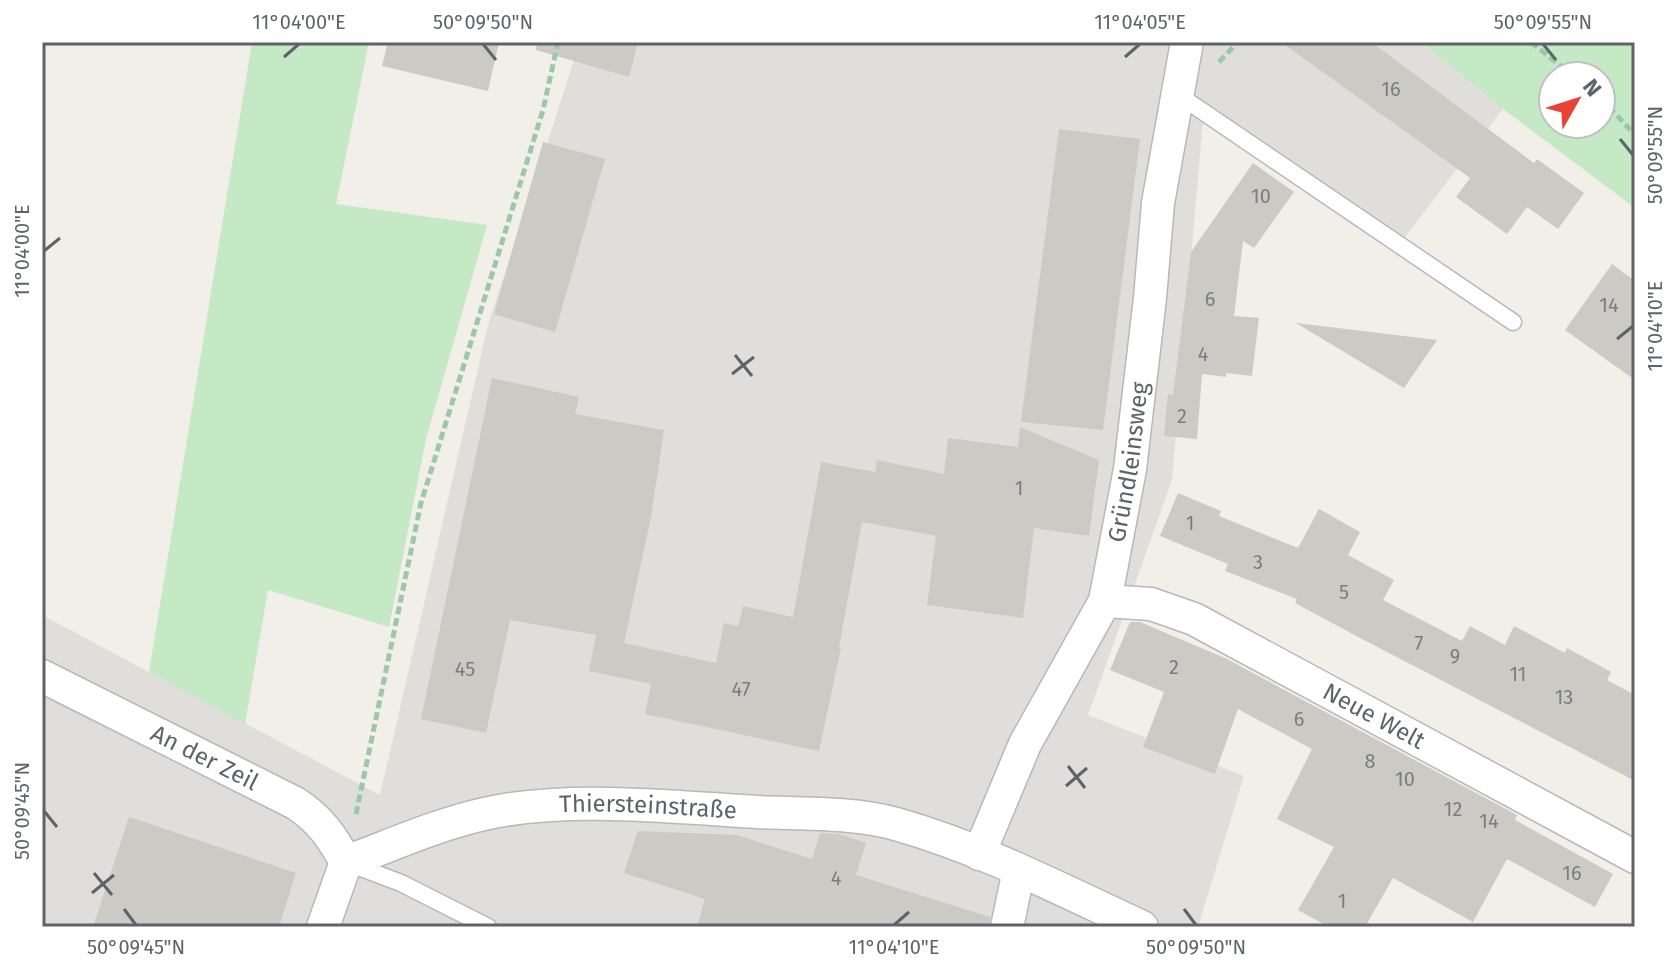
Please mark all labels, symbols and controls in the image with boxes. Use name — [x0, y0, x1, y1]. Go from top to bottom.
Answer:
text: 11°04'00"E — [252, 10, 346, 34]
text: 50°09'50"N — [433, 10, 533, 34]
text: 11°04'05"E — [1094, 10, 1186, 34]
text: 50°09'55"N — [1494, 10, 1592, 34]
north arrow — [1537, 60, 1617, 140]
text: N — [1577, 74, 1607, 102]
house number: 16 — [1381, 77, 1401, 101]
text: 50°09'55"N — [1643, 106, 1667, 204]
house number: 10 — [1251, 184, 1271, 208]
text: 11°04'00"E — [10, 204, 34, 298]
text: 11°04'10"E — [1643, 281, 1667, 371]
house number: 6 — [1205, 287, 1215, 311]
house number: 14 — [1599, 293, 1619, 317]
house number: 4 — [1198, 342, 1209, 366]
street label: Gründleinsweg — [1102, 380, 1154, 545]
house number: 2 — [1177, 404, 1187, 428]
house number: 1 — [1015, 476, 1023, 500]
house number: 1 — [1186, 511, 1194, 535]
house number: 3 — [1253, 550, 1263, 574]
house number: 5 — [1339, 580, 1349, 604]
house number: 7 — [1415, 631, 1424, 655]
house number: 9 — [1450, 644, 1460, 668]
house number: 2 — [1169, 655, 1179, 679]
house number: 45 — [455, 657, 475, 681]
house number: 11 — [1509, 662, 1527, 686]
house number: 47 — [731, 677, 751, 701]
street label: Neue Welt — [1318, 677, 1430, 755]
house number: 13 — [1555, 685, 1573, 709]
house number: 6 — [1294, 707, 1304, 731]
street label: An der Zeil — [146, 719, 263, 796]
house number: 8 — [1364, 749, 1376, 773]
text: 50°09'45"N — [10, 762, 34, 860]
house number: 10 — [1395, 767, 1415, 791]
street label: Thiersteinstraße — [559, 790, 738, 825]
house number: 12 — [1444, 797, 1462, 821]
house number: 14 — [1479, 809, 1499, 833]
house number: 16 — [1562, 861, 1582, 885]
house number: 4 — [831, 866, 842, 890]
house number: 1 — [1338, 889, 1346, 913]
text: 50°09'45"N — [87, 935, 185, 959]
text: 11°04'10"E — [849, 935, 939, 959]
text: 50°09'50"N — [1146, 935, 1246, 959]

